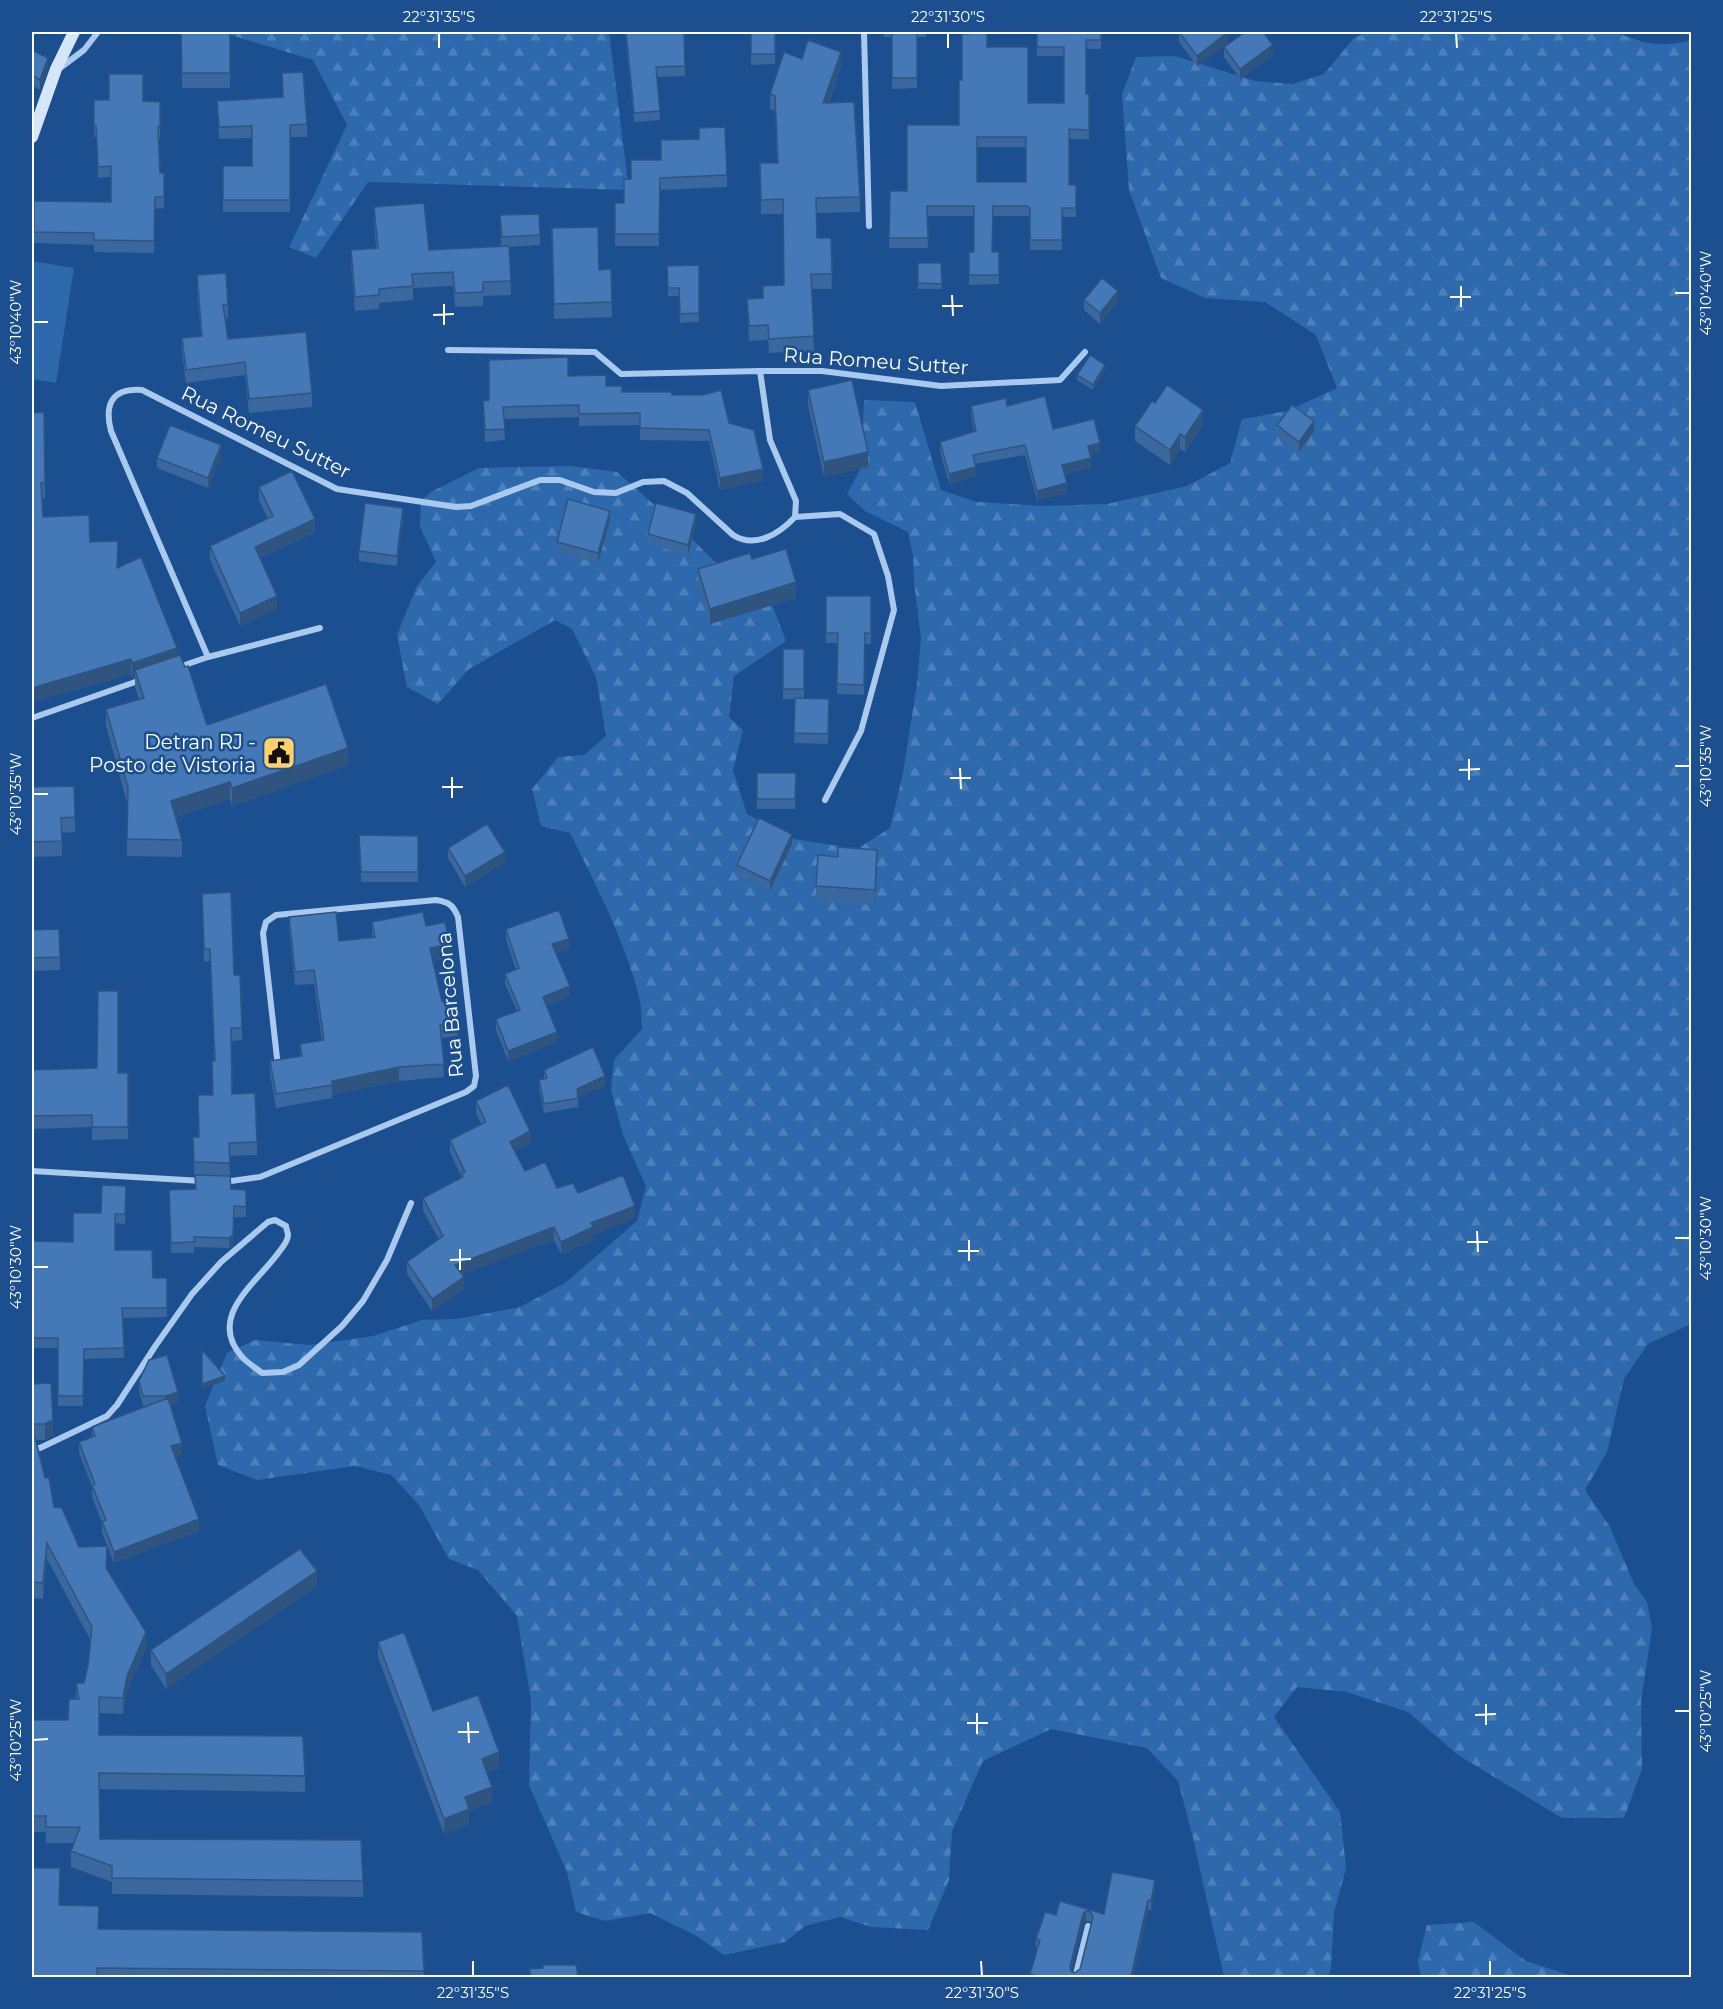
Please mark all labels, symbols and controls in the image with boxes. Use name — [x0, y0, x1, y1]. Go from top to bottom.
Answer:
text: 22°31'35"S — [403, 7, 475, 26]
text: 22°31'30"S — [911, 7, 985, 26]
text: 22°31'25"S — [1420, 7, 1492, 26]
text: 43°10'40"W — [1696, 250, 1715, 335]
text: 43°10'40"W — [6, 279, 25, 364]
street label: Rua Romeu Sutter — [783, 343, 969, 379]
street label: Rua Romeu Sutter — [177, 381, 355, 483]
text: 43°10'35"W — [1696, 724, 1715, 807]
place label: Detran RJ - Posto de Vistoria — [89, 730, 256, 777]
public building icon: Detran RJ - Posto de Vistoria — [261, 735, 297, 771]
text: 43°10'35"W — [6, 752, 25, 835]
street label: Rua Barcelona — [432, 931, 468, 1079]
text: 43°10'30"W — [1696, 1195, 1715, 1280]
text: 43°10'30"W — [6, 1224, 25, 1309]
text: 43°10'25"W — [1696, 1669, 1715, 1752]
text: 43°10'25"W — [6, 1698, 25, 1781]
text: 22°31'35"S — [437, 1983, 509, 2002]
text: 22°31'30"S — [945, 1983, 1019, 2002]
text: 22°31'25"S — [1454, 1983, 1526, 2002]

